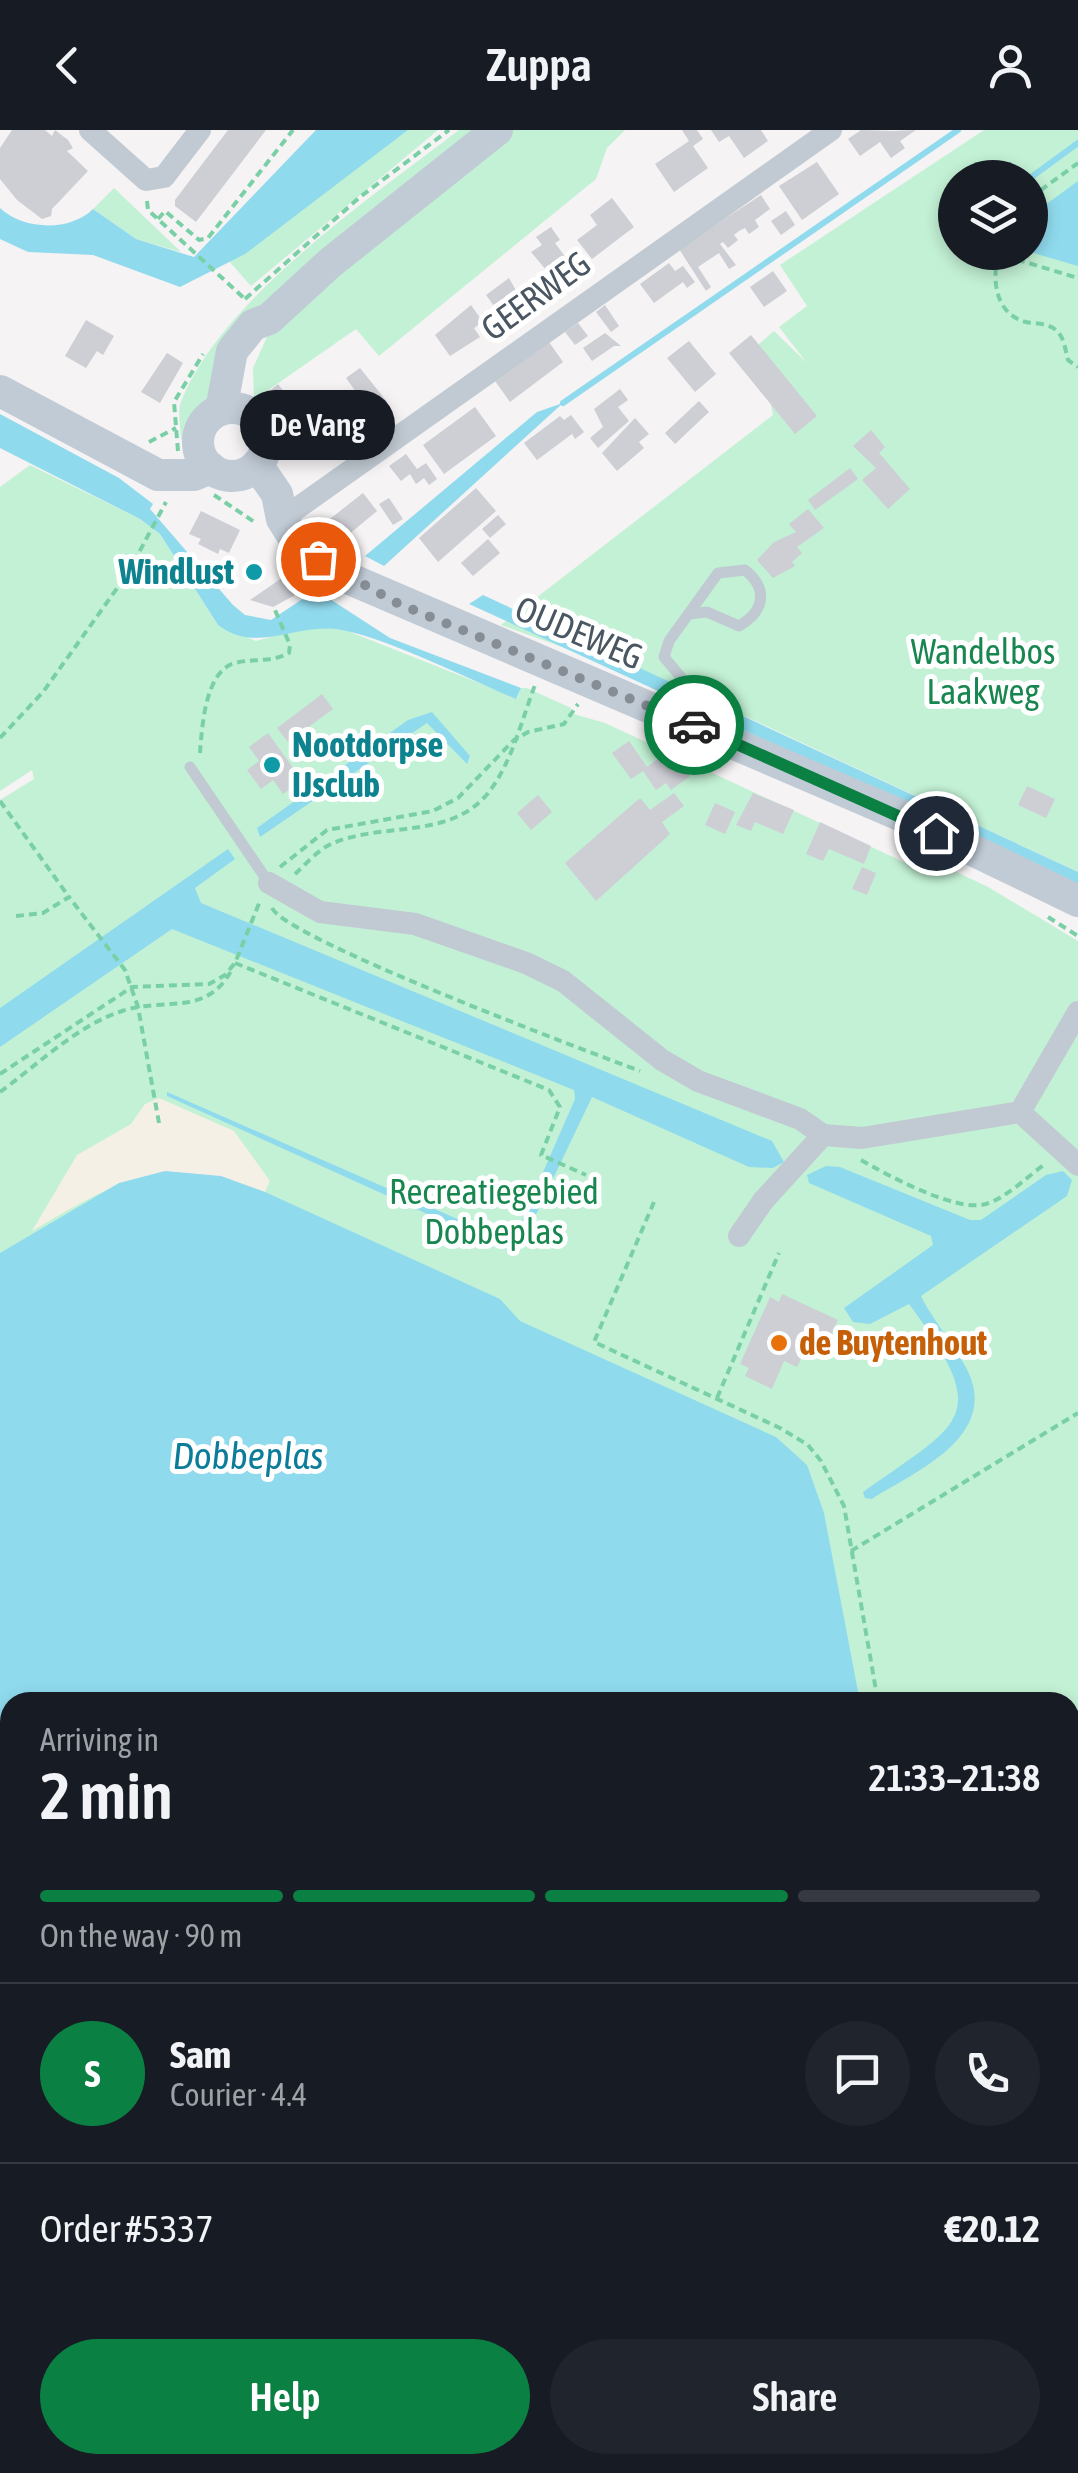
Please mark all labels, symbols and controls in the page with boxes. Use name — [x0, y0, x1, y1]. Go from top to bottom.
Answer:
icon: back — [40, 38, 95, 93]
icon: person — [983, 38, 1038, 93]
text: Zuppa — [486, 39, 592, 91]
map controls — [938, 160, 1048, 270]
button: layers — [938, 160, 1048, 270]
street label: GEERWEG — [473, 242, 597, 348]
callout: De Vang — [240, 389, 396, 459]
text: De Vang — [270, 406, 365, 443]
pin — [276, 517, 361, 602]
icon: bag — [291, 532, 346, 587]
place label: Windlust — [117, 551, 234, 591]
marker: Windlust — [243, 561, 265, 583]
street label: OUDEWEG — [510, 587, 649, 677]
park label: Wandelbos Laakweg — [911, 631, 1055, 711]
courier — [644, 675, 744, 775]
icon: car — [667, 698, 722, 753]
place label: Nootdorpse IJsclub — [292, 724, 443, 804]
marker: Nootdorpse IJsclub — [261, 754, 283, 776]
pin — [894, 791, 979, 876]
icon: home — [909, 806, 964, 861]
park label: Recreatiegebied Dobbeplas — [389, 1171, 599, 1251]
place label: de Buytenhout — [799, 1322, 987, 1362]
marker: de Buytenhout — [768, 1332, 790, 1354]
water label: Dobbeplas — [172, 1434, 324, 1477]
text: Arriving in — [40, 1721, 159, 1758]
text: 21:33–21:38 — [868, 1756, 1040, 1799]
text: 2 min — [40, 1758, 173, 1833]
text: On the way · 90 m — [40, 1917, 242, 1954]
button: chat — [805, 2021, 910, 2126]
button: phone — [935, 2021, 1040, 2126]
text: Sam — [170, 2033, 231, 2076]
text: S — [85, 2052, 100, 2095]
text: Courier · 4.4 — [170, 2076, 307, 2113]
text: Order #5337 — [40, 2207, 213, 2250]
text: €20.12 — [945, 2207, 1040, 2250]
button: Help — [40, 2339, 530, 2454]
button: Share — [550, 2339, 1040, 2454]

